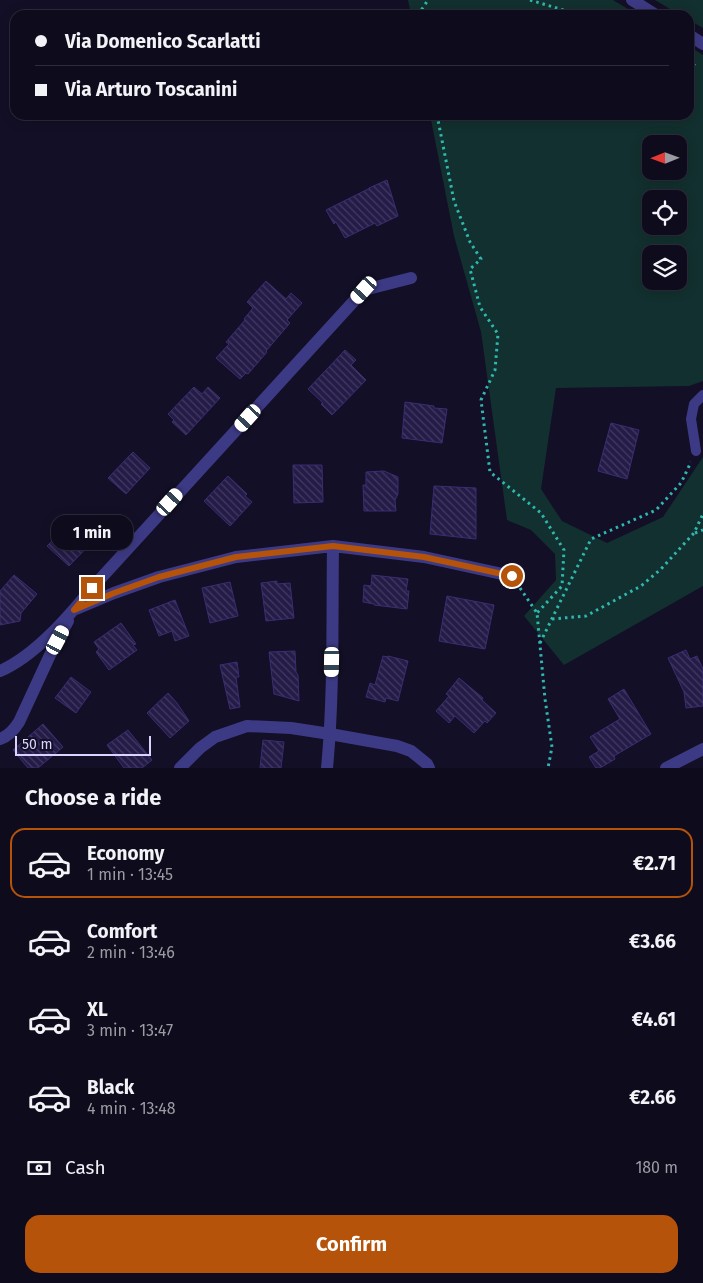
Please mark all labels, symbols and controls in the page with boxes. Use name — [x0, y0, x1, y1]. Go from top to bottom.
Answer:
text: Via Domenico Scarlatti — [65, 30, 261, 53]
text: Via Arturo Toscanini — [65, 78, 237, 101]
north arrow — [642, 135, 688, 180]
map controls — [642, 135, 687, 290]
button: locate — [642, 190, 687, 235]
button: layers — [642, 245, 687, 290]
car — [348, 274, 379, 306]
car — [232, 402, 263, 434]
car — [154, 486, 185, 518]
callout: 1 min — [51, 516, 133, 550]
text: 1 min — [73, 523, 111, 542]
route start — [501, 565, 523, 587]
route end — [81, 577, 103, 599]
car — [44, 623, 71, 657]
car — [324, 647, 339, 677]
scale bar — [15, 733, 151, 756]
text: 50 m — [22, 736, 53, 753]
text: Choose a ride — [25, 784, 161, 811]
icon: car — [27, 841, 72, 886]
text: Economy — [87, 842, 164, 865]
text: €2.71 — [633, 852, 676, 875]
text: 1 min · 13:45 — [87, 865, 173, 884]
icon: car — [27, 919, 72, 964]
text: Comfort — [87, 920, 157, 943]
text: €3.66 — [629, 930, 676, 953]
text: 2 min · 13:46 — [87, 943, 175, 962]
icon: car — [27, 997, 72, 1042]
text: XL — [87, 998, 108, 1021]
text: €4.61 — [632, 1008, 676, 1031]
text: 3 min · 13:47 — [87, 1021, 173, 1040]
icon: car — [27, 1075, 72, 1120]
text: Black — [87, 1076, 134, 1099]
text: €2.66 — [629, 1086, 676, 1109]
text: 4 min · 13:48 — [87, 1099, 176, 1118]
icon: cash — [25, 1154, 53, 1182]
text: Cash — [65, 1156, 106, 1179]
text: 180 m — [635, 1158, 678, 1177]
button: Confirm — [25, 1215, 678, 1273]

